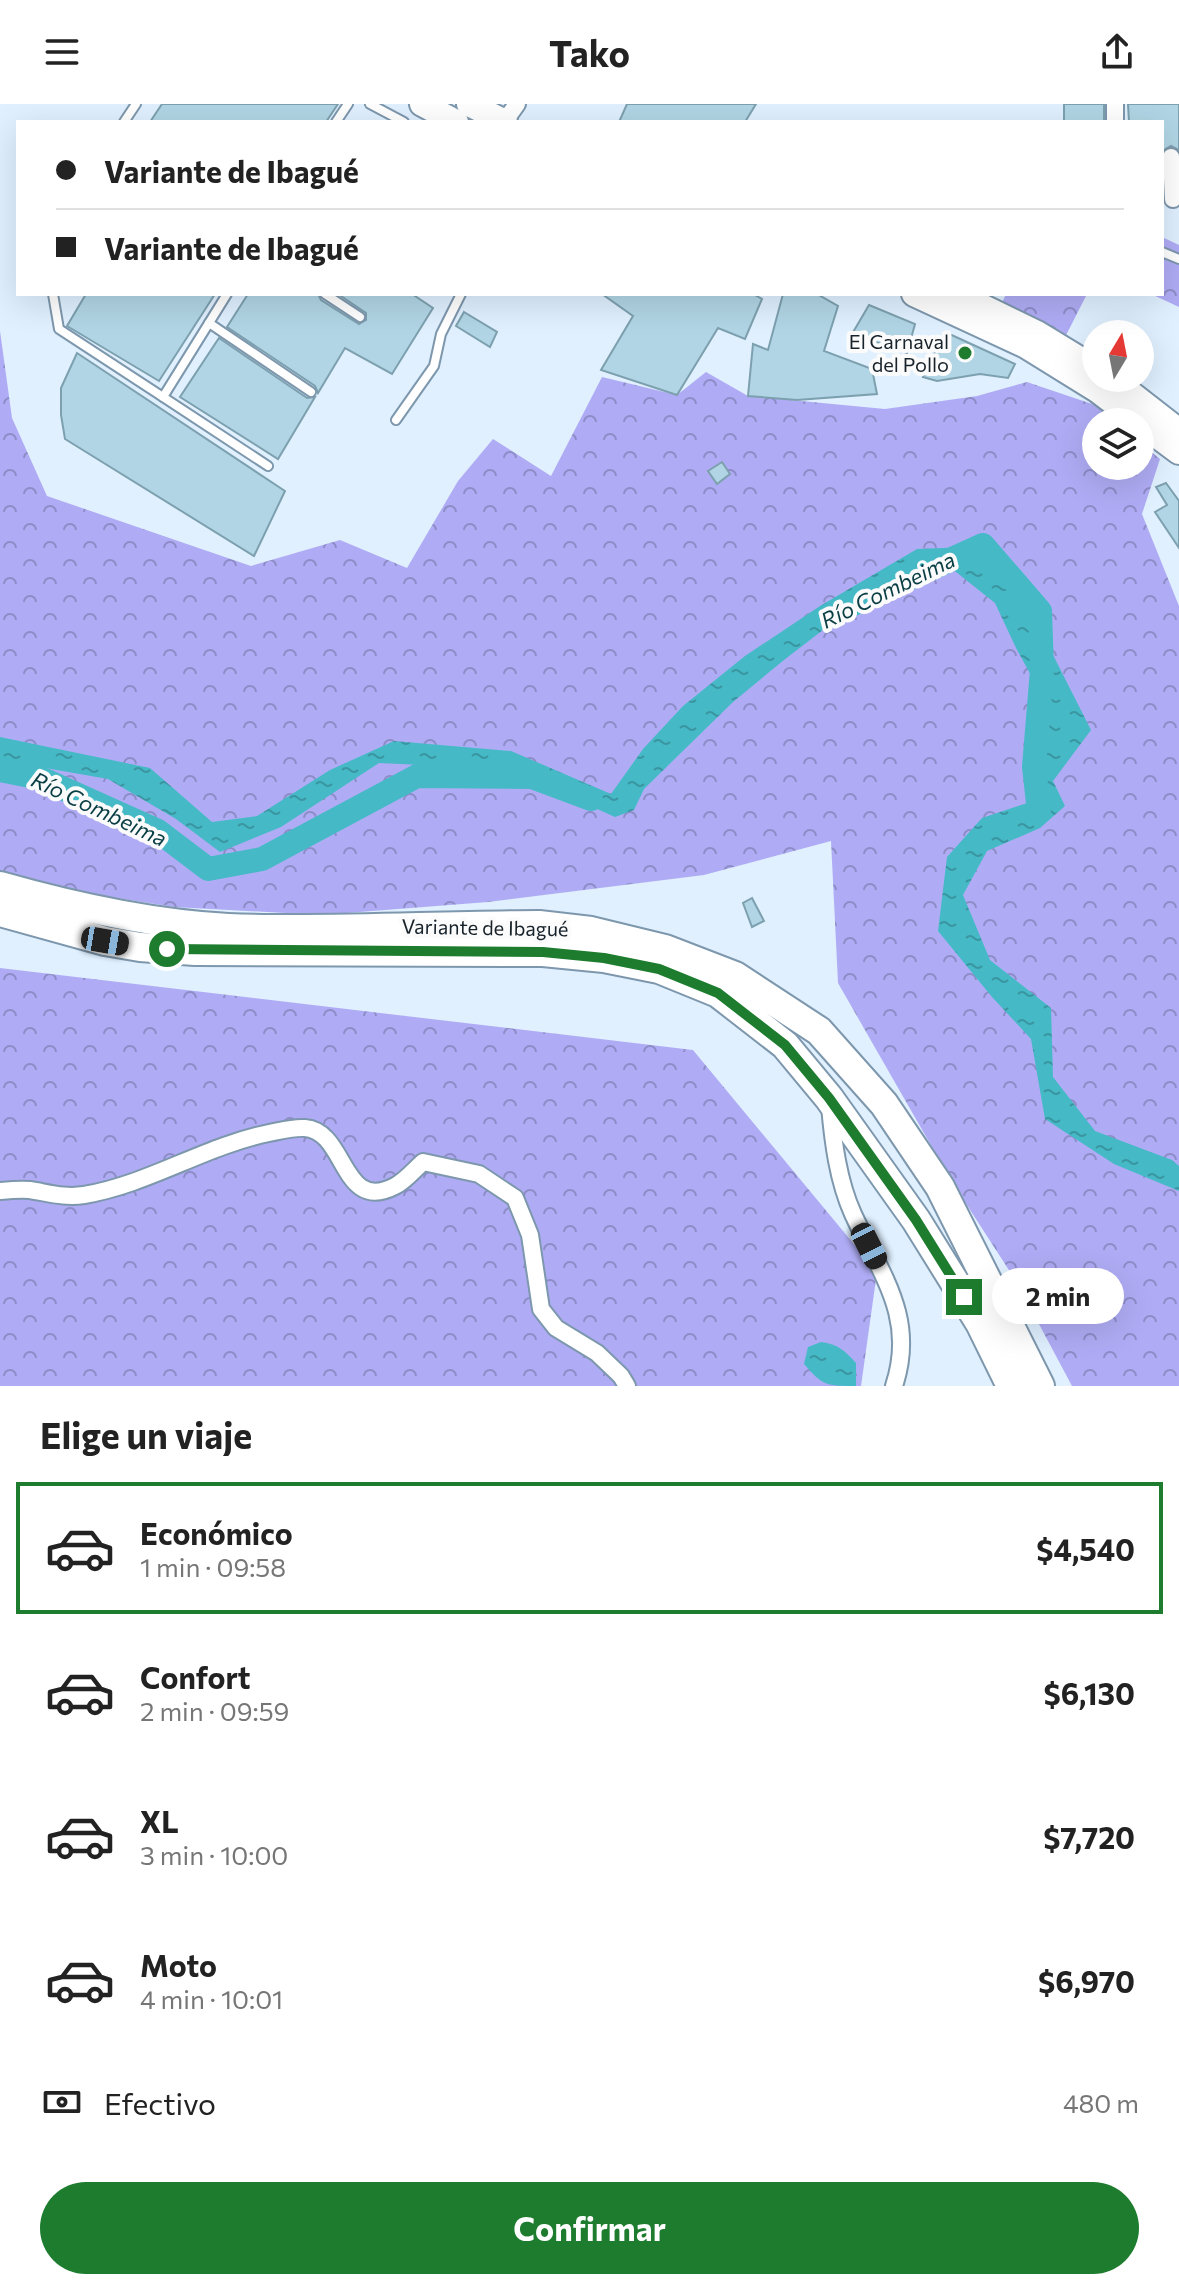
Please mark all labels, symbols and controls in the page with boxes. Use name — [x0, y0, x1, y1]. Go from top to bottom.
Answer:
icon: menu — [40, 30, 84, 74]
text: Tako — [549, 30, 630, 74]
icon: share — [1095, 30, 1139, 74]
text: Variante de Ibagué — [104, 152, 359, 189]
text: Variante de Ibagué — [104, 229, 359, 266]
north arrow — [1082, 320, 1154, 392]
map controls — [1082, 320, 1154, 480]
place label: El Carnaval del Pollo — [849, 329, 949, 376]
marker: El Carnaval del Pollo — [956, 344, 974, 362]
button: layers — [1082, 408, 1154, 480]
water label: Río Combeima — [816, 545, 959, 634]
water label: Río Combeima — [27, 765, 171, 852]
street label: Variante de Ibagué — [401, 914, 569, 940]
car — [79, 925, 131, 957]
route start — [149, 931, 185, 967]
car — [847, 1219, 891, 1273]
callout: 2 min — [992, 1269, 1124, 1325]
route end — [946, 1279, 982, 1315]
text: 2 min — [1026, 1280, 1090, 1311]
text: Elige un viaje — [40, 1412, 252, 1456]
icon: car — [44, 1512, 116, 1584]
text: Económico — [140, 1514, 293, 1551]
text: $4,540 — [1036, 1530, 1135, 1567]
text: 1 min · 09:58 — [140, 1551, 286, 1582]
icon: car — [44, 1656, 116, 1728]
text: Confort — [140, 1658, 251, 1695]
text: $6,130 — [1043, 1674, 1135, 1711]
text: 2 min · 09:59 — [140, 1695, 289, 1726]
icon: car — [44, 1800, 116, 1872]
text: XL — [140, 1802, 179, 1839]
text: $7,720 — [1043, 1818, 1135, 1855]
text: 3 min · 10:00 — [140, 1839, 288, 1870]
icon: car — [44, 1944, 116, 2016]
text: Moto — [140, 1946, 217, 1983]
text: $6,970 — [1038, 1962, 1135, 1999]
text: 4 min · 10:01 — [140, 1983, 283, 2014]
icon: cash — [40, 2080, 84, 2124]
text: Efectivo — [104, 2084, 216, 2121]
text: 480 m — [1063, 2087, 1139, 2118]
button: Confirmar — [40, 2182, 1139, 2274]

